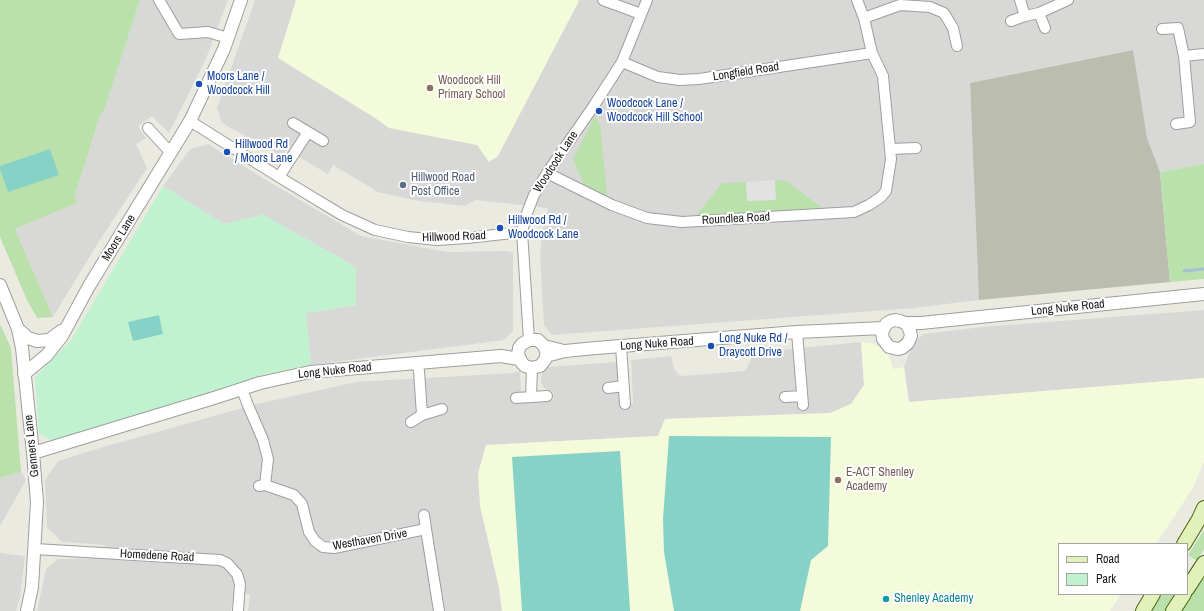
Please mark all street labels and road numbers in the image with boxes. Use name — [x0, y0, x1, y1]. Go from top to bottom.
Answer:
street label: Longfield Road — [712, 60, 780, 84]
street label: Woodcock Lane — [531, 129, 581, 195]
street label: Roundlea Road — [701, 210, 771, 228]
street label: Moors Lane — [99, 212, 139, 264]
street label: Hillwood Road — [422, 229, 486, 245]
street label: Long Nuke Road — [1031, 297, 1105, 319]
street label: Long Nuke Road — [620, 334, 694, 354]
street label: Long Nuke Road — [298, 360, 372, 382]
street label: Genners Lane — [22, 414, 42, 478]
street label: Westhaven Drive — [332, 526, 408, 554]
street label: Homedene Road — [119, 547, 195, 565]

